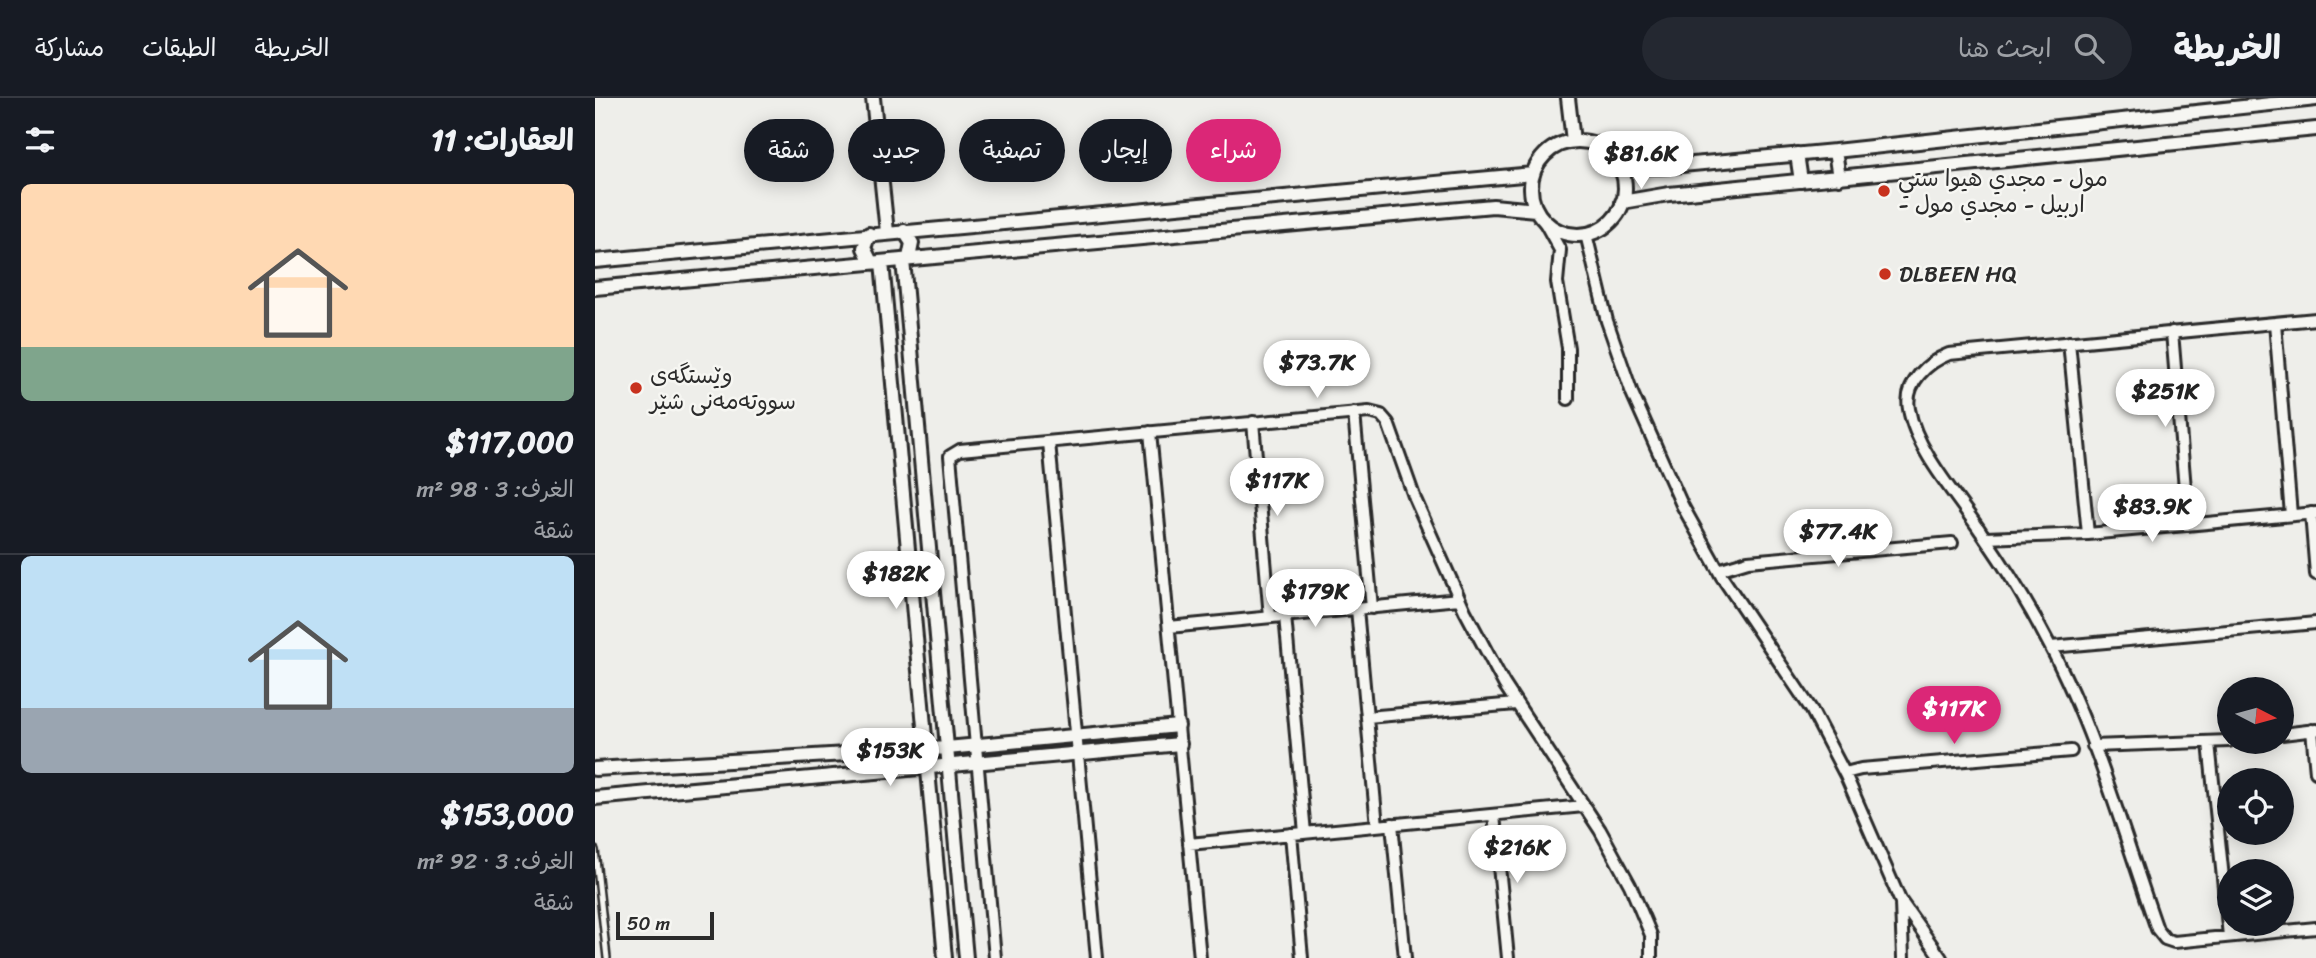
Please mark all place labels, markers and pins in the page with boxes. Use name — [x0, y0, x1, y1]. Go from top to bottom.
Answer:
pin: $81.6K — [1584, 132, 1698, 191]
place label: مول - مجدي هيوا ستي - اربيل - مجدي مول — [1898, 158, 2108, 225]
marker: مول - مجدي هيوا ستي - اربيل - مجدي مول — [1876, 183, 1892, 199]
place label: DLBEEN HQ — [1899, 254, 2017, 295]
marker: DLBEEN HQ — [1877, 266, 1893, 282]
pin: $73.7K — [1260, 341, 1374, 400]
place label: وێستگەی سووتەمەنی شێر — [648, 355, 796, 422]
pin: $251K — [2116, 370, 2214, 429]
marker: وێستگەی سووتەمەنی شێر — [628, 380, 644, 396]
pin: $117K — [1228, 458, 1326, 518]
pin: $83.9K — [2095, 484, 2209, 544]
pin: $77.4K — [1781, 510, 1895, 569]
pin: $182K — [847, 552, 945, 611]
pin: $179K — [1266, 570, 1364, 629]
pin: $117K — [1905, 686, 2003, 746]
pin: $153K — [841, 728, 939, 788]
pin: $216K — [1468, 826, 1566, 885]

